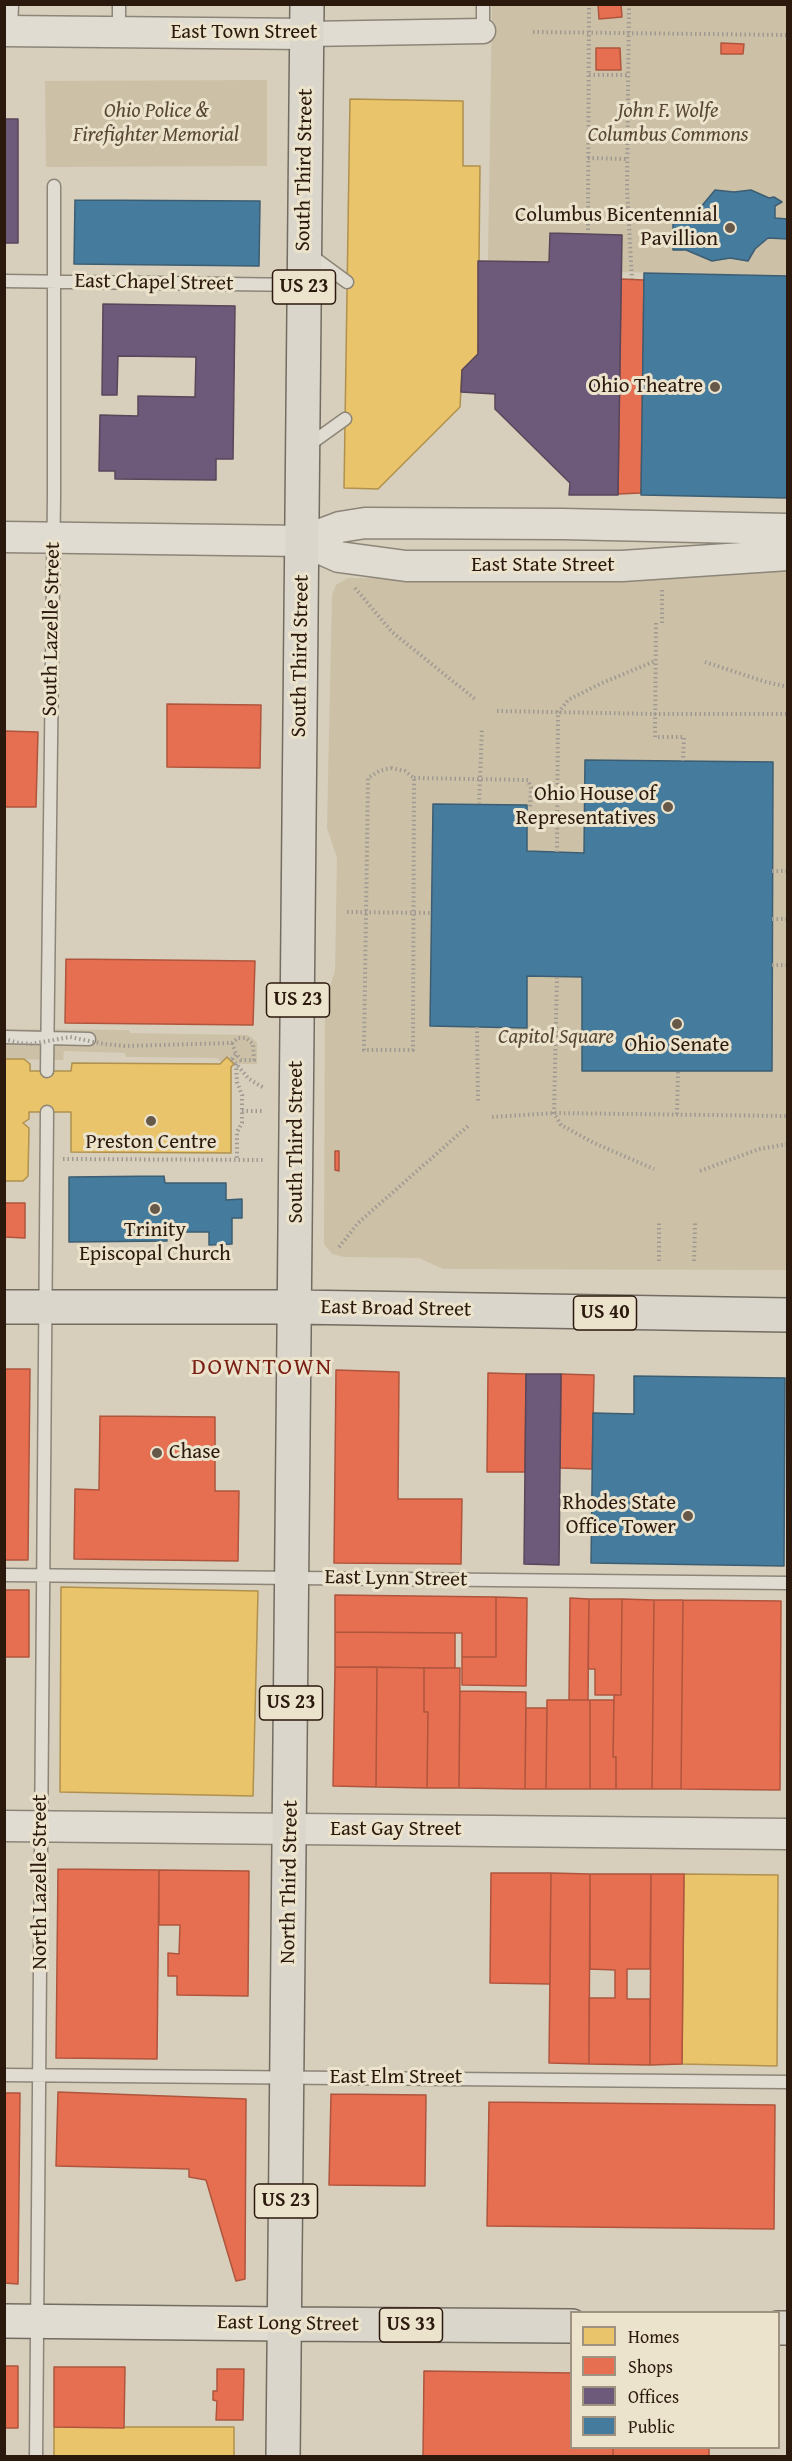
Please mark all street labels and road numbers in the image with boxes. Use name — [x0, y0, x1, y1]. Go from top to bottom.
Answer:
street label: East Town Street — [171, 20, 317, 46]
street label: South Third Street — [291, 88, 319, 252]
street label: East Chapel Street — [74, 269, 234, 297]
road number: US 23 — [272, 270, 336, 304]
street label: South Lazelle Street — [38, 541, 66, 717]
street label: East State Street — [471, 553, 615, 579]
street label: South Third Street — [287, 574, 315, 738]
road number: US 23 — [266, 983, 330, 1017]
street label: South Third Street — [284, 1060, 310, 1224]
street label: East Broad Street — [320, 1295, 472, 1323]
road number: US 40 — [574, 1296, 636, 1330]
street label: East Lynn Street — [324, 1565, 468, 1593]
road number: US 23 — [260, 1686, 322, 1720]
street label: North Lazelle Street — [28, 1794, 54, 1970]
street label: North Third Street — [276, 1800, 304, 1964]
street label: East Gay Street — [330, 1817, 462, 1843]
street label: East Elm Street — [330, 2065, 462, 2091]
road number: US 23 — [254, 2184, 318, 2218]
road number: US 33 — [380, 2308, 442, 2342]
street label: East Long Street — [217, 2310, 359, 2338]

